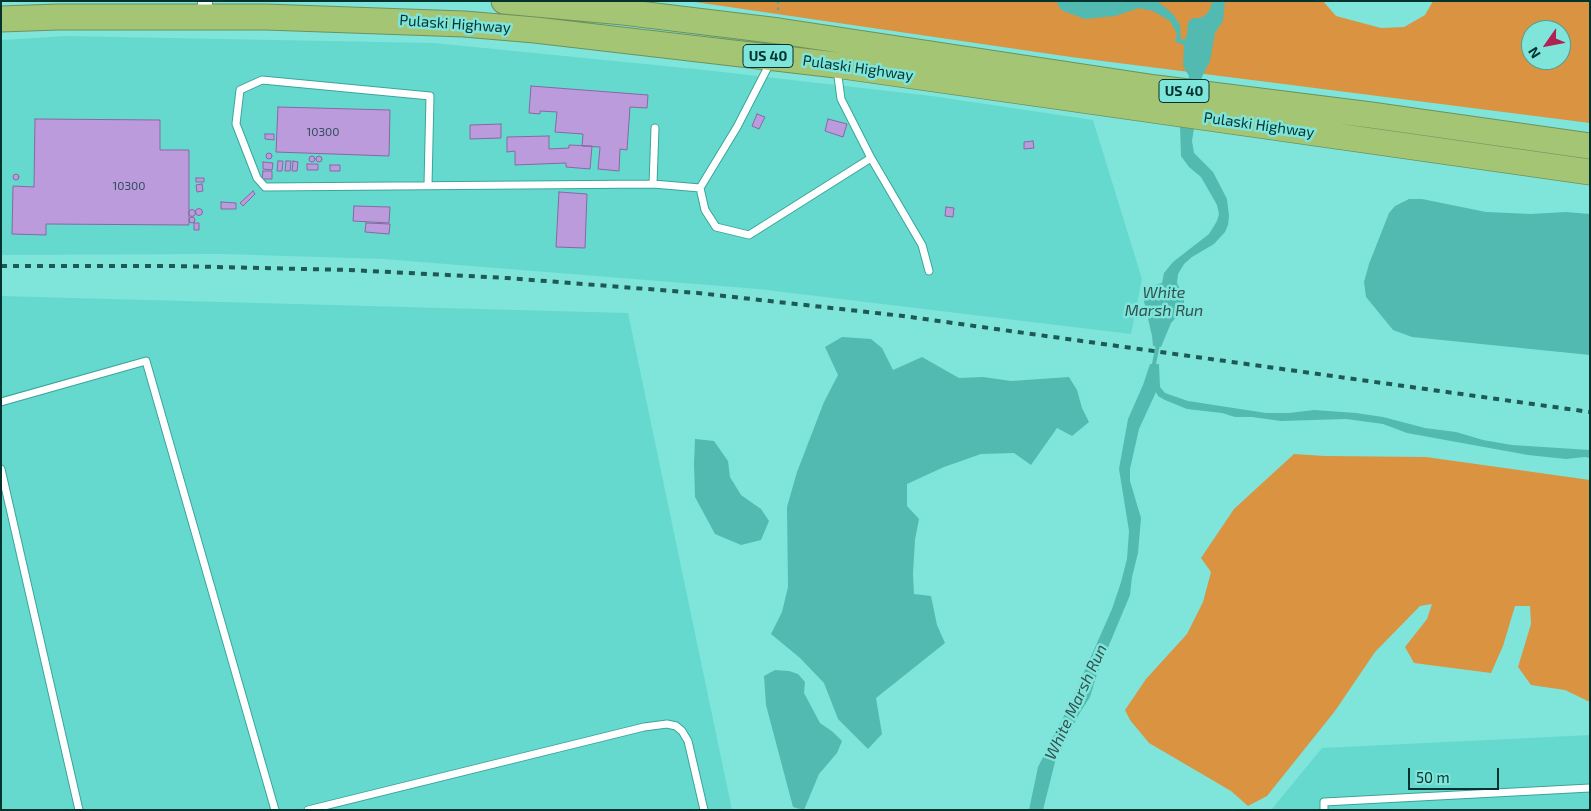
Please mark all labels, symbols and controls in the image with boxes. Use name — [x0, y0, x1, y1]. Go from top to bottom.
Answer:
street label: Pulaski Highway — [399, 11, 511, 37]
north arrow — [1521, 20, 1571, 70]
road number: US 40 — [743, 44, 793, 68]
text: N — [1524, 44, 1544, 62]
street label: Pulaski Highway — [801, 51, 915, 85]
road number: US 40 — [1159, 80, 1209, 102]
street label: Pulaski Highway — [1202, 108, 1316, 142]
house number: 10300 — [306, 125, 340, 139]
house number: 10300 — [112, 179, 146, 193]
water label: White Marsh Run — [1125, 283, 1203, 321]
water label: White Marsh Run — [1041, 641, 1111, 763]
scale bar — [1411, 758, 1502, 790]
text: 50 m — [1416, 768, 1450, 786]

